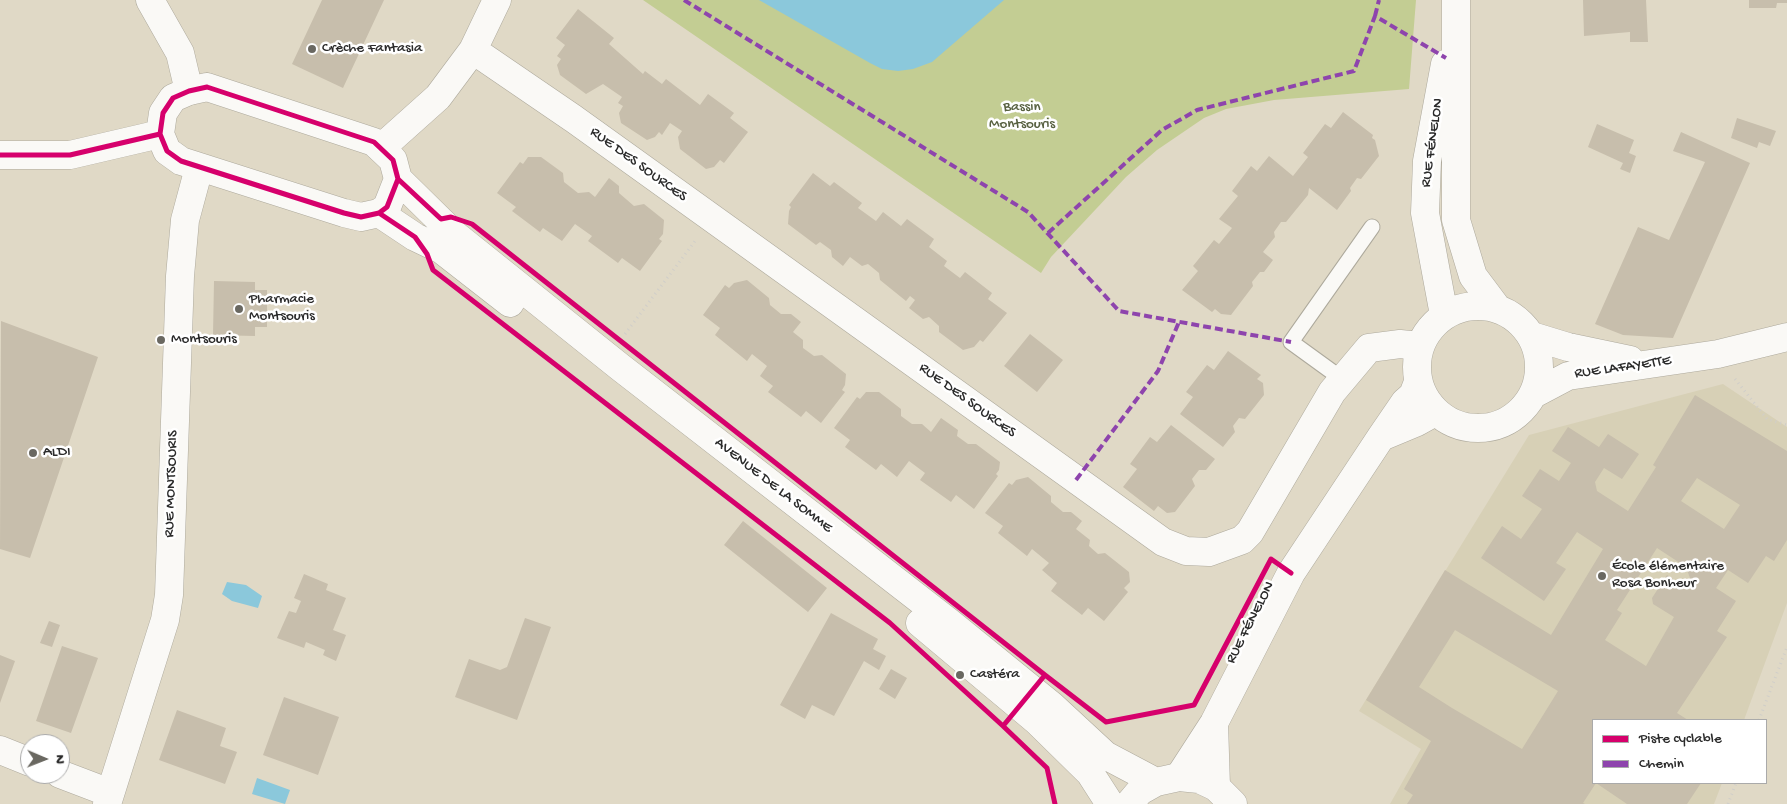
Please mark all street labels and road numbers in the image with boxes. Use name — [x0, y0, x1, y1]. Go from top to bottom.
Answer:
street label: RUE FÉNELON — [1418, 97, 1448, 189]
street label: RUE DES SOURCES — [586, 124, 690, 206]
street label: RUE LAFAYETTE — [1573, 352, 1673, 384]
street label: RUE DES SOURCES — [915, 360, 1019, 442]
street label: RUE MONTSOURIS — [161, 430, 183, 538]
street label: AVENUE DE LA SOMME — [710, 434, 836, 538]
street label: RUE FÉNELON — [1223, 579, 1279, 667]

